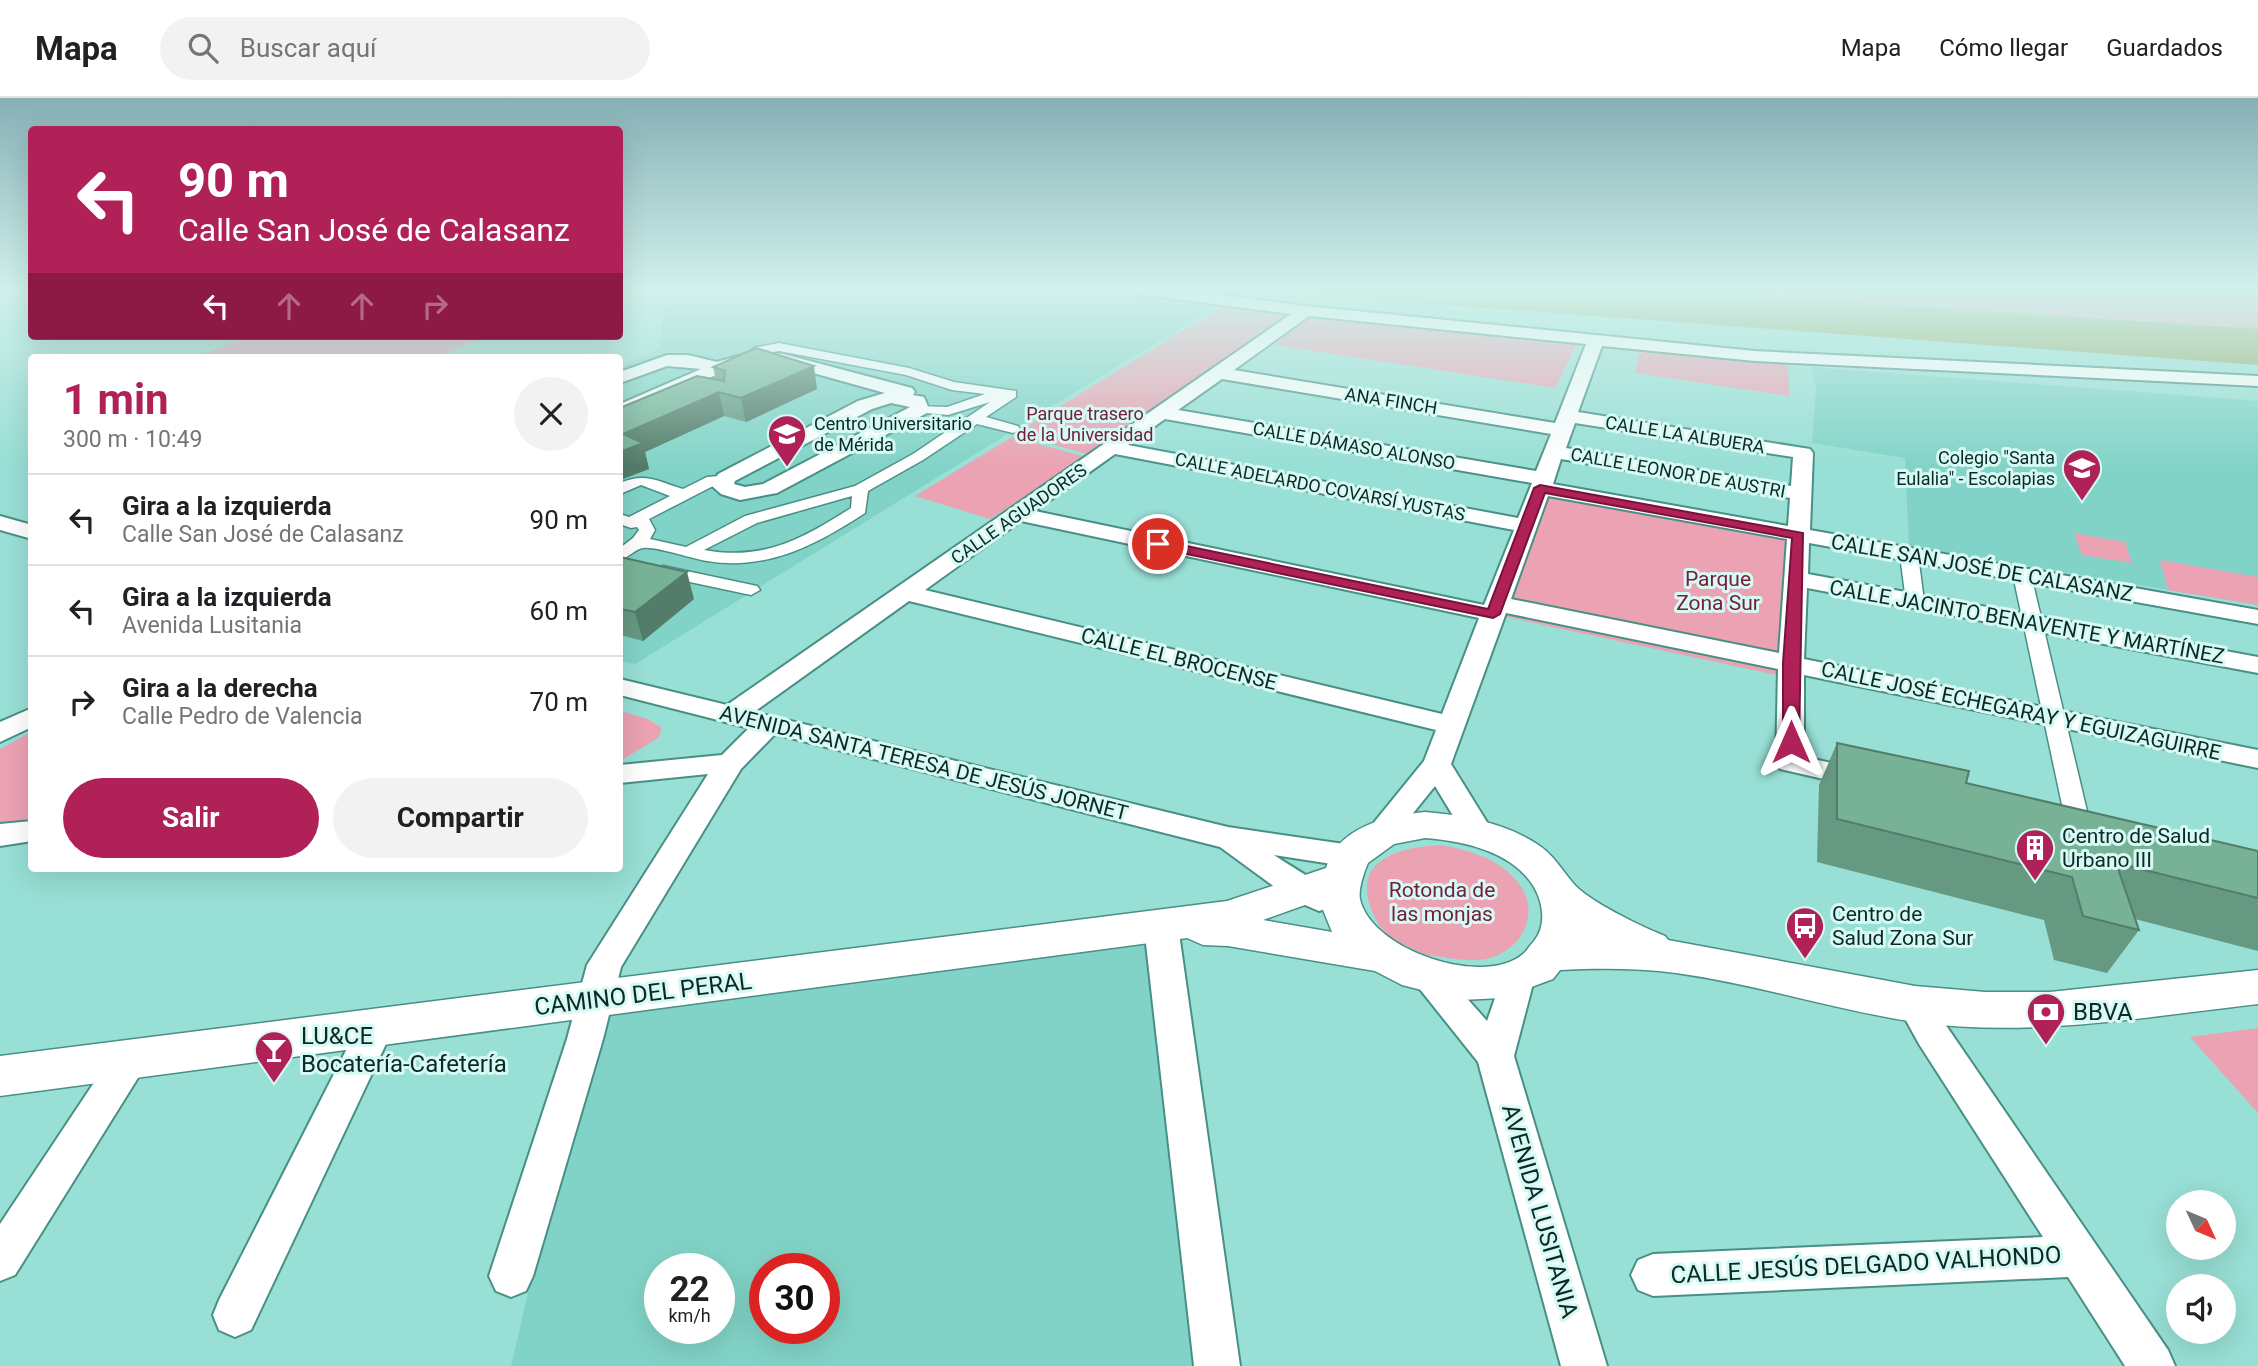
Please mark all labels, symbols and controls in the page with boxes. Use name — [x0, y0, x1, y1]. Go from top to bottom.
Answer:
search box — [160, 17, 650, 80]
text: Mapa — [35, 29, 118, 68]
icon: search — [184, 29, 222, 67]
text: Buscar aquí — [240, 33, 376, 63]
text: Mapa — [1841, 34, 1901, 62]
text: Cómo llegar — [1939, 34, 2068, 62]
text: Guardados — [2106, 34, 2223, 62]
text: 90 m — [178, 152, 289, 209]
icon: left — [63, 154, 154, 245]
text: Calle San José de Calasanz — [178, 211, 570, 249]
icon: left — [197, 287, 235, 325]
icon: ahead — [270, 287, 308, 325]
icon: ahead — [343, 287, 381, 325]
icon: right — [416, 287, 454, 325]
text: 1 min — [63, 375, 169, 424]
button: close — [514, 377, 588, 451]
street label: ANA FINCH — [1343, 383, 1439, 418]
park label: Parque trasero de la Universidad — [1017, 403, 1153, 445]
street label: CALLE LA ALBUERA — [1604, 412, 1766, 458]
school or university icon: Centro Universitario de Mérida — [766, 413, 808, 468]
place label: Centro Universitario de Mérida — [814, 413, 972, 455]
street label: CALLE DÁMASO ALONSO — [1251, 417, 1457, 474]
text: 300 m · 10:49 — [63, 426, 202, 453]
street label: CALLE LEONOR DE AUSTRI — [1569, 443, 1787, 502]
place label: Colegio "Santa Eulalia" - Escolapias — [1896, 447, 2055, 489]
school or university icon: Colegio "Santa Eulalia" - Escolapias — [2061, 447, 2103, 502]
street label: CALLE ADELARDO COVARSÍ YUSTAS — [1173, 448, 1467, 525]
street label: CALLE AGUADORES — [947, 459, 1091, 568]
text: Gira a la izquierda — [122, 491, 332, 521]
icon: left — [63, 501, 101, 539]
text: 90 m — [530, 505, 588, 535]
pin — [1128, 514, 1188, 574]
text: Calle San José de Calasanz — [122, 521, 404, 548]
icon: arrive — [1139, 525, 1177, 563]
street label: CALLE SAN JOSÉ DE CALASANZ — [1829, 530, 2135, 606]
park label: Parque Zona Sur — [1676, 567, 1760, 615]
street label: CALLE JACINTO BENAVENTE Y MARTÍNEZ — [1828, 575, 2226, 669]
text: Gira a la izquierda — [122, 582, 332, 612]
icon: left — [63, 592, 101, 630]
text: 60 m — [530, 596, 588, 626]
text: Avenida Lusitania — [122, 612, 302, 639]
street label: CALLE EL BROCENSE — [1079, 623, 1279, 695]
street label: CALLE JOSÉ ECHEGARAY Y EGUIZAGUIRRE — [1819, 657, 2223, 765]
text: Gira a la derecha — [122, 673, 318, 703]
icon: right — [63, 683, 101, 721]
text: 70 m — [530, 687, 588, 717]
street label: AVENIDA SANTA TERESA DE JESÚS JORNET — [717, 701, 1131, 826]
text: Calle Pedro de Valencia — [122, 703, 363, 730]
position arrow — [1754, 705, 1828, 779]
button: Salir — [63, 778, 319, 858]
button: Compartir — [333, 778, 588, 858]
place label: Centro de Salud Urbano III — [2062, 824, 2210, 872]
building icon: Centro de Salud Urbano III — [2014, 827, 2056, 882]
park label: Rotonda de las monjas — [1389, 878, 1495, 926]
place label: Centro de Salud Zona Sur — [1832, 902, 1973, 950]
bus stop icon: Centro de Salud Zona Sur — [1784, 905, 1826, 960]
street label: CAMINO DEL PERAL — [533, 967, 753, 1021]
bank icon: BBVA — [2025, 991, 2067, 1046]
place label: BBVA — [2073, 998, 2133, 1026]
place label: LU&CE Bocatería-Cafetería — [301, 1022, 507, 1078]
bar icon: LU&CE Bocatería-Cafetería — [253, 1029, 295, 1084]
street label: AVENIDA LUSITANIA — [1496, 1101, 1584, 1321]
north arrow — [2166, 1190, 2236, 1260]
map controls — [2166, 1190, 2236, 1344]
street label: CALLE JESÚS DELGADO VALHONDO — [1670, 1241, 2062, 1289]
speed limit sign: 30 — [749, 1253, 840, 1344]
text: 22 — [669, 1269, 710, 1310]
button: sound — [2166, 1274, 2236, 1344]
text: km/h — [668, 1305, 711, 1326]

